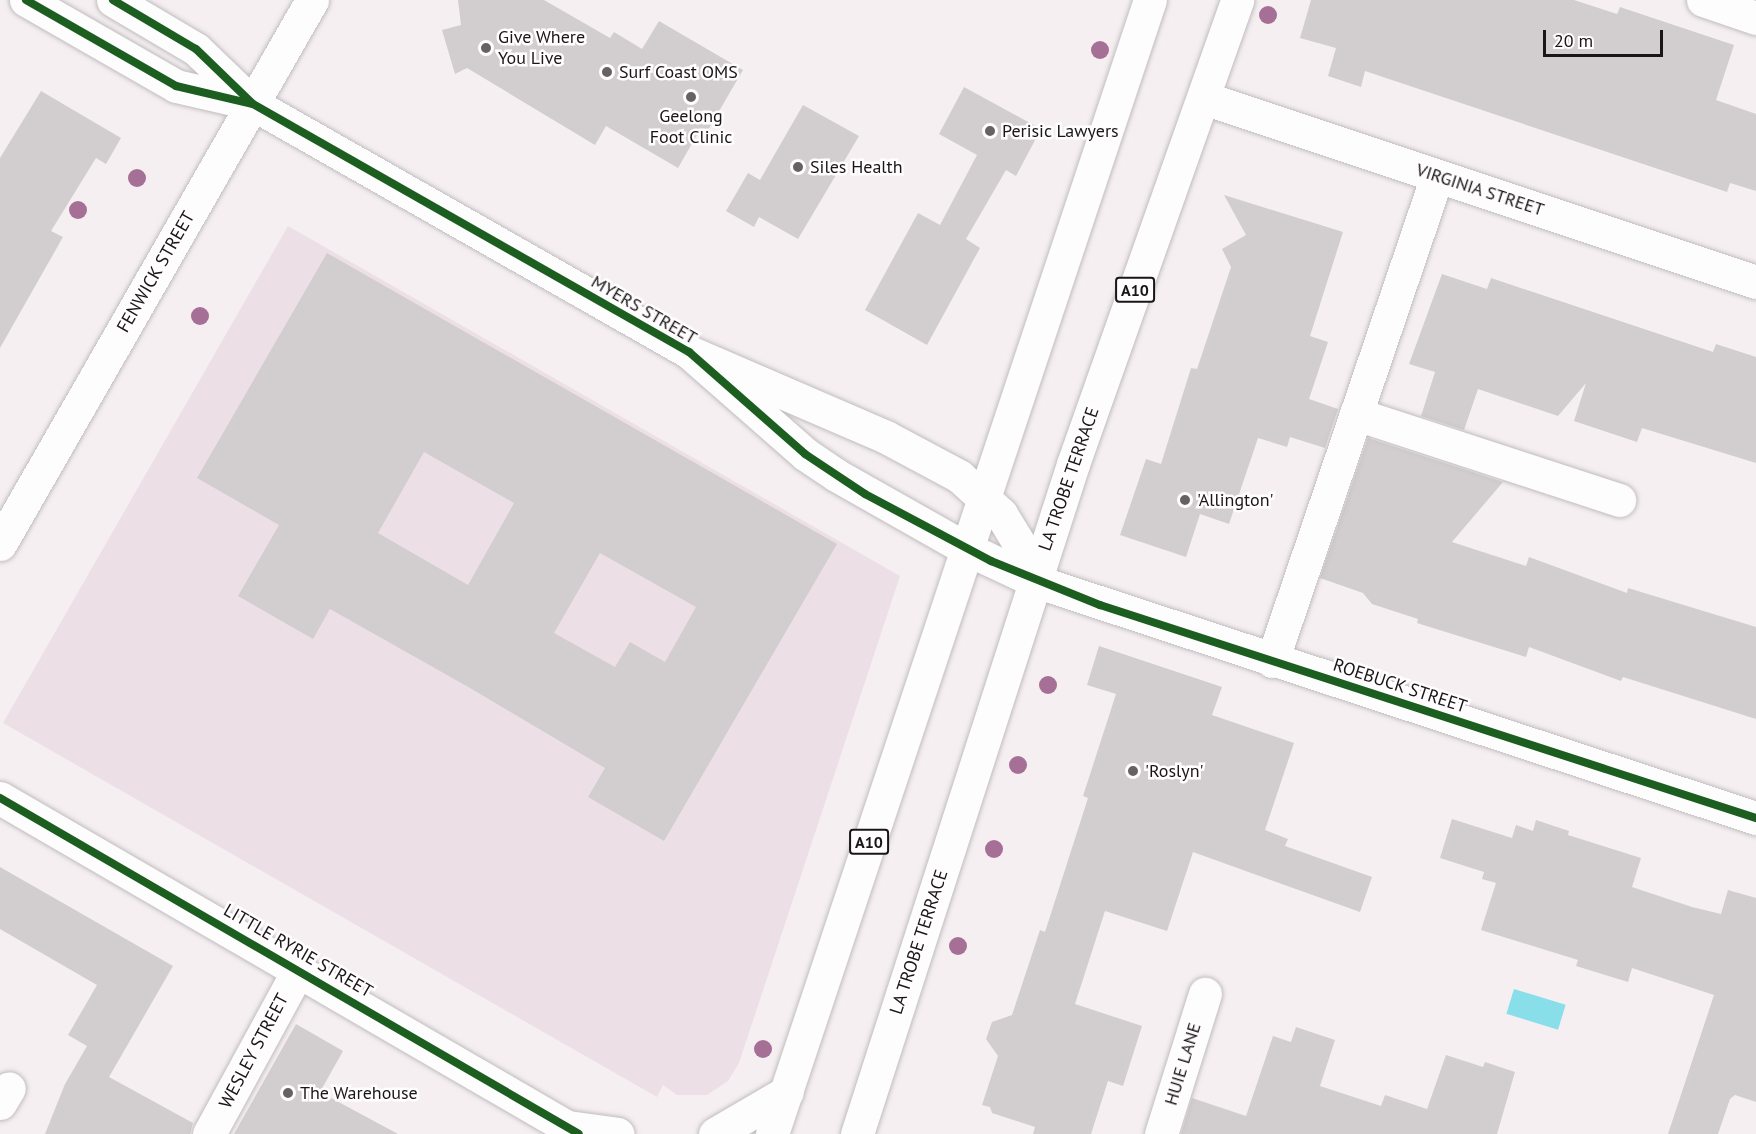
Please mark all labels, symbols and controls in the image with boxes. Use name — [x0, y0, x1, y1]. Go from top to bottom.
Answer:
scale bar — [1546, 18, 1666, 56]
place label: Give Where You Live — [498, 27, 585, 70]
text: 20 m — [1554, 29, 1593, 52]
marker: Give Where You Live — [479, 41, 493, 55]
place label: Surf Coast OMS — [619, 61, 738, 83]
marker: Surf Coast OMS — [600, 65, 614, 79]
marker: Geelong Foot Clinic — [684, 90, 698, 104]
place label: Geelong Foot Clinic — [650, 106, 732, 148]
place label: Perisic Lawyers — [1002, 120, 1119, 142]
marker: Perisic Lawyers — [983, 124, 997, 138]
place label: Siles Health — [810, 156, 903, 178]
street label: VIRGINIA STREET — [1413, 159, 1547, 221]
marker: Siles Health — [791, 160, 805, 174]
street label: FENWICK STREET — [112, 207, 200, 337]
street label: MYERS STREET — [587, 271, 701, 349]
road number: A10 — [1114, 277, 1156, 303]
street label: LA TROBE TERRACE — [1034, 403, 1104, 555]
place label: 'Allington' — [1197, 489, 1273, 511]
marker: 'Allington' — [1178, 493, 1192, 507]
street label: ROEBUCK STREET — [1330, 654, 1470, 718]
place label: 'Roslyn' — [1145, 760, 1203, 782]
marker: 'Roslyn' — [1126, 764, 1140, 778]
road number: A10 — [848, 829, 890, 855]
street label: LA TROBE TERRACE — [885, 866, 953, 1018]
street label: LITTLE RYRIE STREET — [220, 900, 376, 1002]
street label: WESLEY STREET — [215, 990, 293, 1112]
street label: HUIE LANE — [1160, 1020, 1206, 1108]
place label: The Warehouse — [300, 1082, 418, 1104]
marker: The Warehouse — [281, 1086, 295, 1100]

